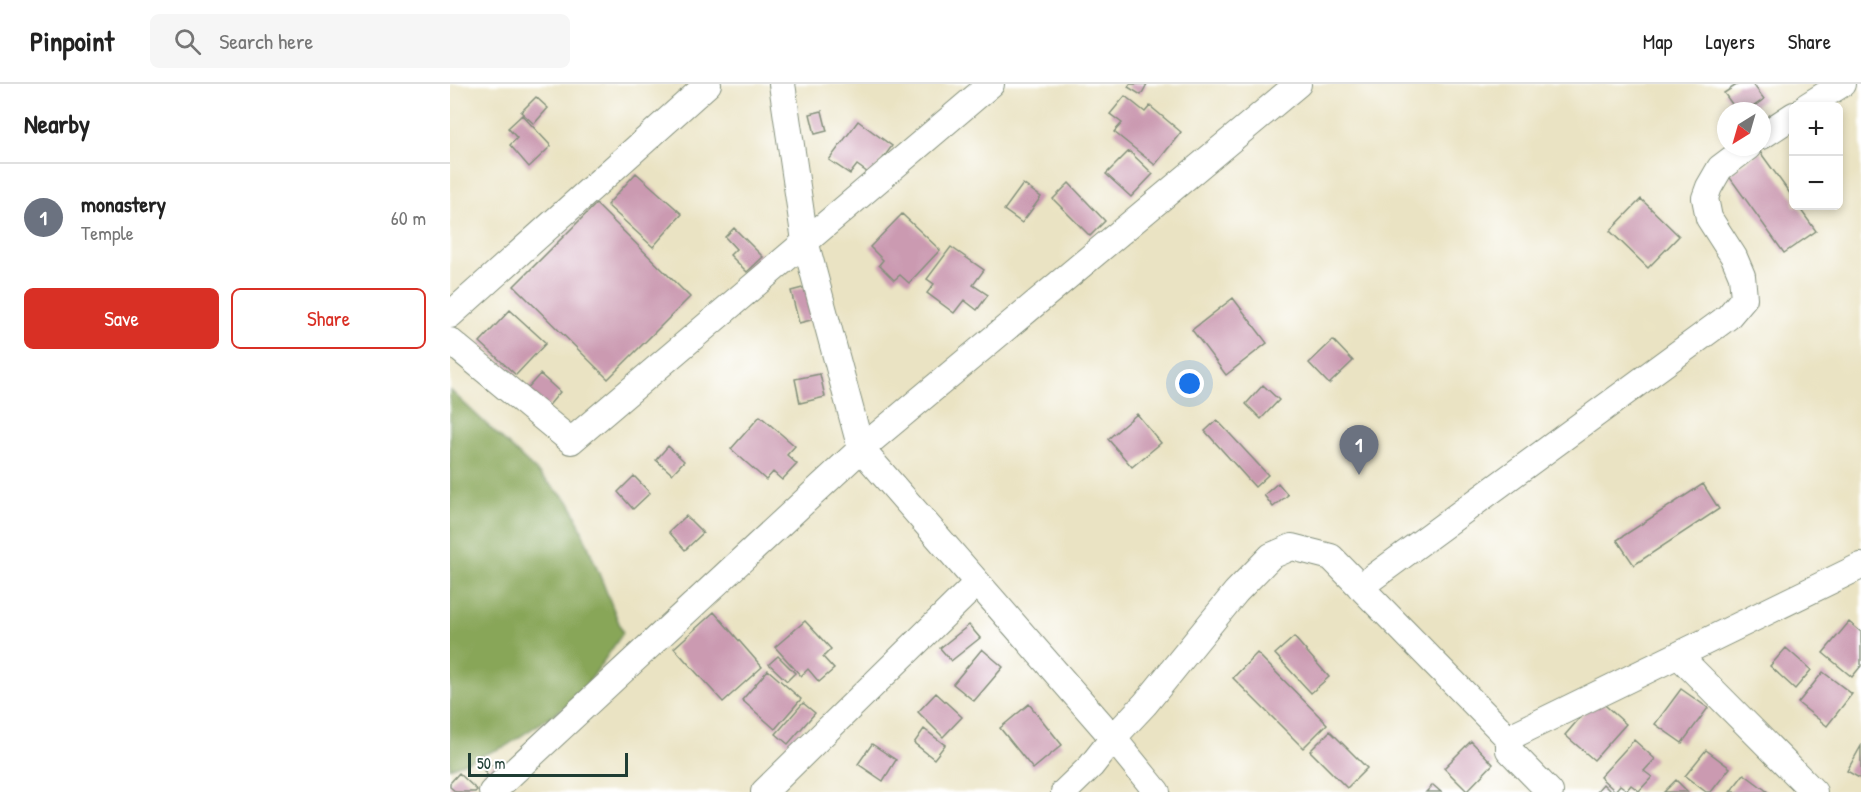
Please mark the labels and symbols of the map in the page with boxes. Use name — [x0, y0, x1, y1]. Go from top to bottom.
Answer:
north arrow — [1717, 102, 1771, 156]
your location — [1175, 369, 1204, 398]
pin: 1 — [1340, 426, 1378, 475]
scale bar — [468, 750, 628, 778]

